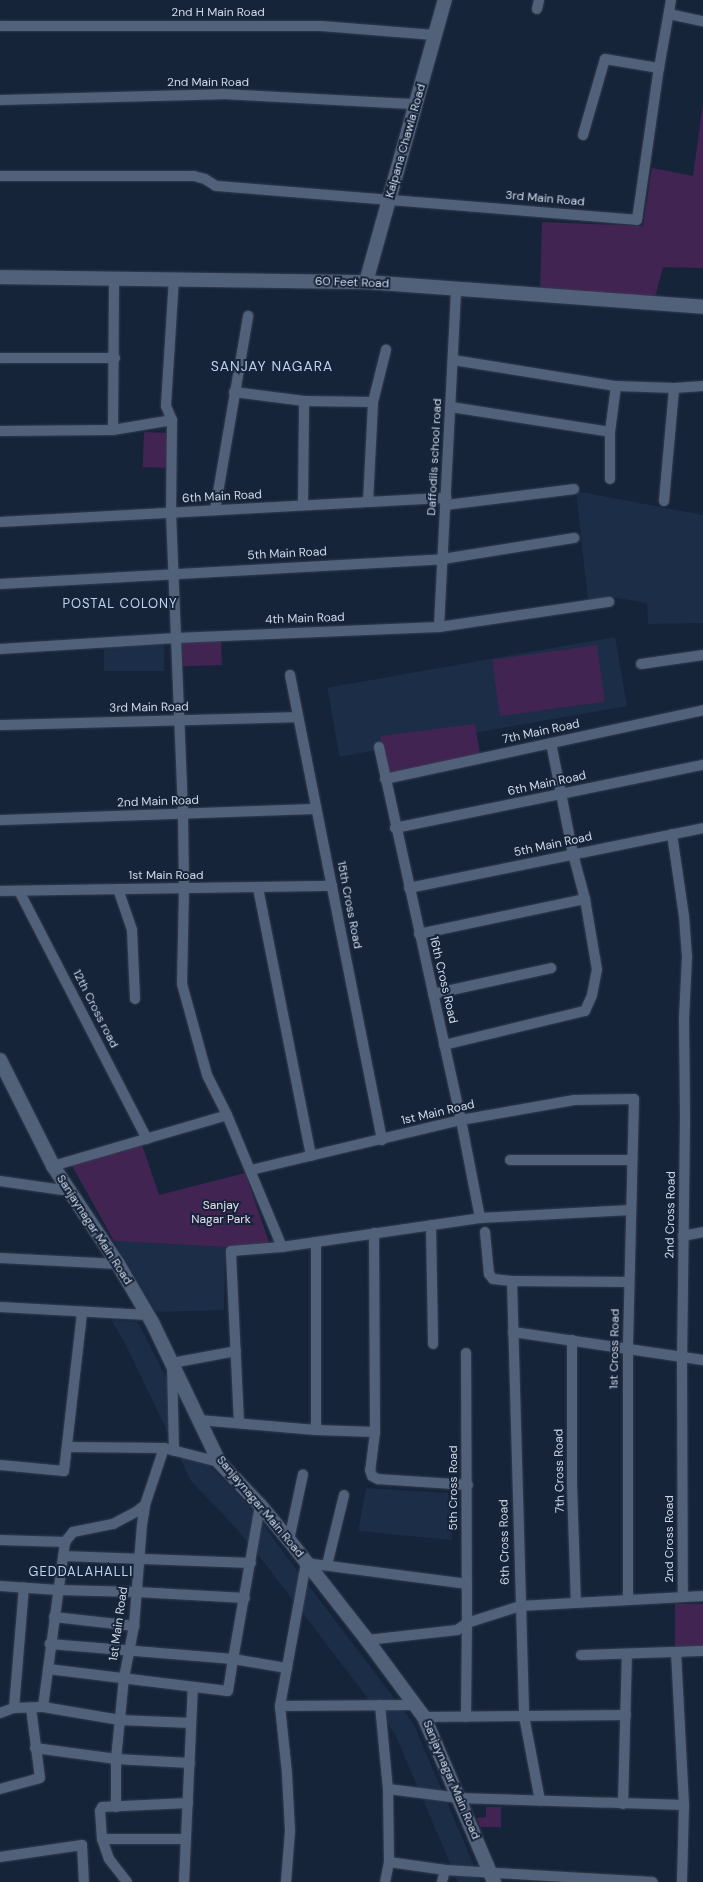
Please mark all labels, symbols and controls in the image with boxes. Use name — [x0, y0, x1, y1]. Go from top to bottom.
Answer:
street label: 2nd H Main Road — [171, 6, 265, 20]
street label: 2nd Main Road — [167, 76, 249, 90]
street label: Kalpana Chawla Road — [383, 82, 429, 200]
street label: 3rd Main Road — [505, 188, 585, 210]
street label: 60 Feet Road — [315, 275, 389, 291]
district label: SANJAY NAGARA — [211, 358, 333, 374]
street label: Daffodils school road — [425, 398, 445, 516]
street label: 6th Main Road — [182, 488, 262, 506]
street label: 5th Main Road — [247, 545, 327, 563]
district label: POSTAL COLONY — [62, 596, 178, 612]
street label: 4th Main Road — [265, 610, 345, 628]
street label: 3rd Main Road — [109, 700, 189, 716]
street label: 7th Main Road — [501, 717, 581, 747]
street label: 6th Main Road — [506, 769, 588, 799]
street label: 2nd Main Road — [117, 793, 199, 811]
street label: 5th Main Road — [513, 830, 593, 860]
street label: 15th Cross Road — [333, 860, 365, 950]
street label: 1st Main Road — [129, 869, 203, 883]
street label: 16th Cross Road — [426, 935, 460, 1025]
street label: 12th Cross road — [69, 967, 121, 1051]
street label: 1st Main Road — [400, 1098, 476, 1128]
street label: 2nd Cross Road — [663, 1171, 679, 1259]
street label: Sanjaynagar Main Road — [53, 1172, 135, 1288]
park label: Sanjay Nagar Park — [191, 1199, 251, 1227]
street label: 1st Cross Road — [607, 1309, 623, 1389]
street label: 7th Cross Road — [552, 1429, 568, 1513]
street label: 5th Cross Road — [447, 1445, 461, 1531]
street label: Sanjaynagar Main Road — [213, 1453, 307, 1561]
street label: 2nd Cross Road — [663, 1495, 677, 1583]
street label: 6th Cross Road — [497, 1499, 513, 1585]
district label: GEDDALAHALLI — [29, 1564, 133, 1580]
street label: 1st Main Road — [107, 1586, 131, 1662]
street label: Sanjaynagar Main Road — [419, 1718, 483, 1842]

